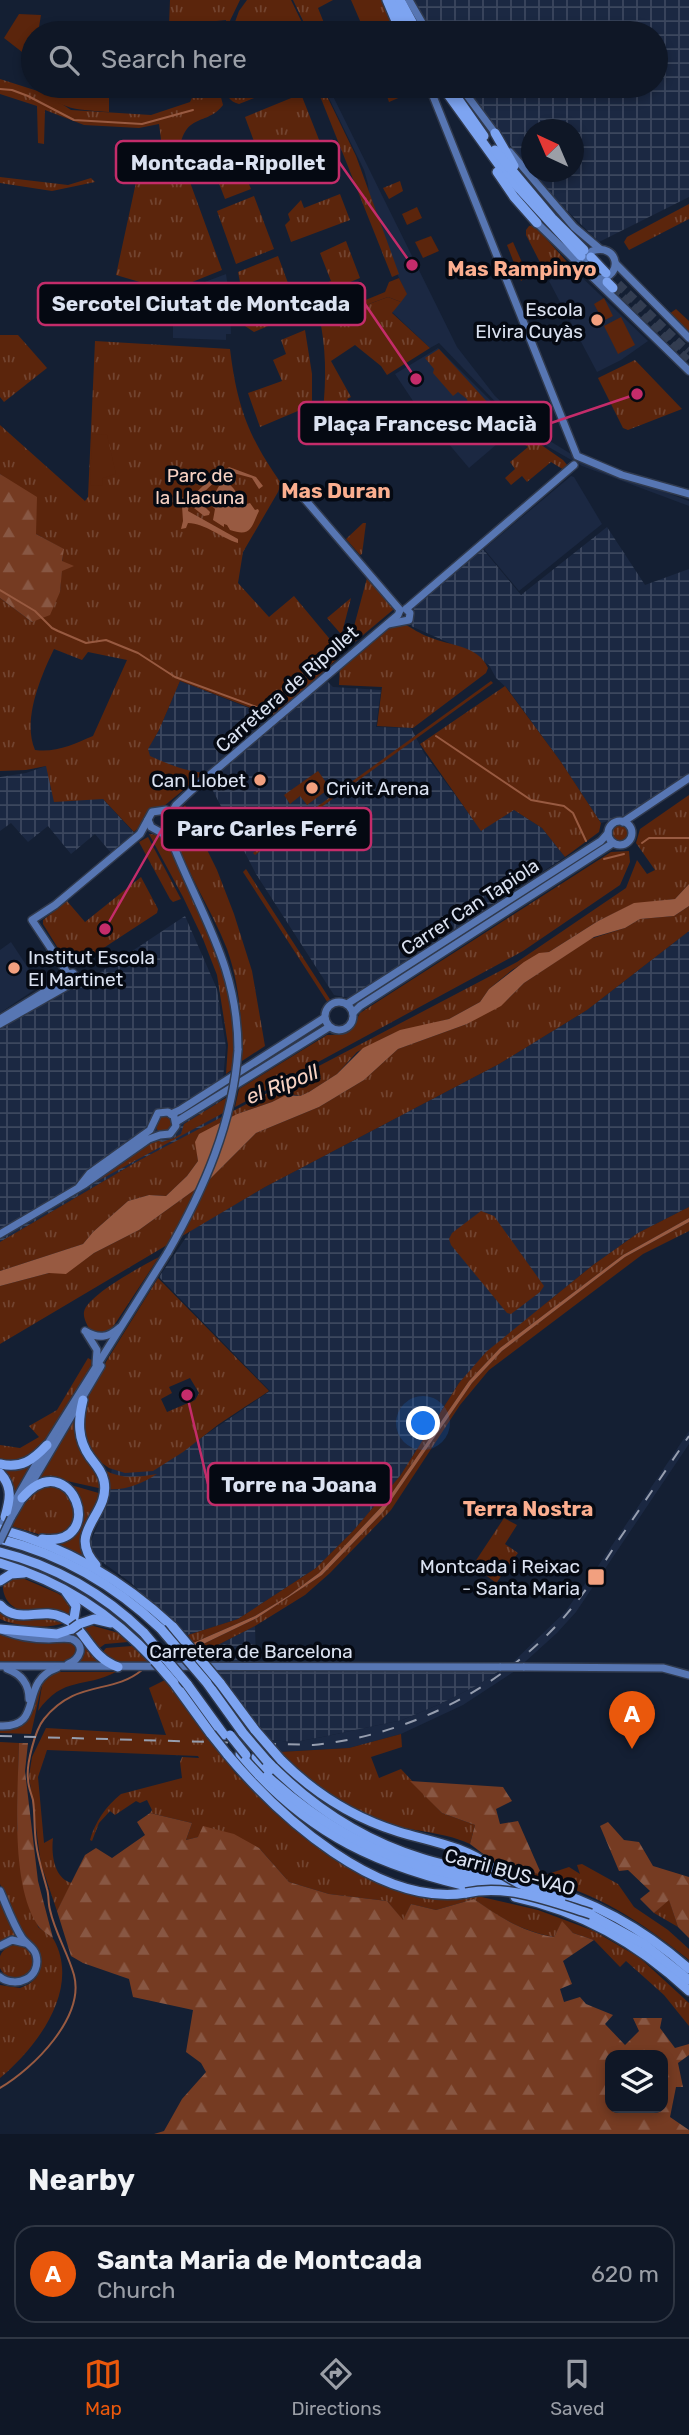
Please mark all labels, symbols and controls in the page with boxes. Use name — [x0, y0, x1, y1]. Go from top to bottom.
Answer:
search box — [21, 21, 668, 98]
icon: search — [45, 41, 83, 79]
text: Search here — [101, 44, 247, 75]
north arrow — [521, 119, 584, 182]
callout: Montcada-Ripollet — [116, 141, 339, 183]
text: Montcada-Ripollet — [131, 150, 326, 175]
district label: Mas Rampinyo — [447, 256, 597, 281]
callout: Sercotel Ciutat de Montcada — [38, 283, 365, 325]
text: Sercotel Ciutat de Montcada — [52, 291, 350, 316]
place label: Escola Elvira Cuyàs — [475, 298, 583, 343]
marker: Escola Elvira Cuyàs — [589, 312, 605, 328]
callout: Plaça Francesc Macià — [299, 402, 551, 444]
text: Plaça Francesc Macià — [313, 411, 537, 436]
park label: Parc de la Llacuna — [155, 464, 245, 509]
district label: Mas Duran — [281, 478, 391, 503]
street label: Carretera de Ripollet — [211, 620, 363, 757]
place label: Can Llobet — [151, 769, 247, 792]
marker: Can Llobet — [252, 772, 268, 788]
place label: Crivit Arena — [326, 777, 430, 800]
marker: Crivit Arena — [304, 780, 320, 796]
callout: Parc Carles Ferré — [162, 808, 371, 850]
text: Parc Carles Ferré — [177, 816, 357, 841]
street label: Carrer Can Tapiola — [397, 854, 543, 960]
place label: Institut Escola El Martinet — [28, 946, 155, 991]
marker: Institut Escola El Martinet — [6, 960, 22, 976]
water label: el Ripoll — [242, 1058, 323, 1109]
your location — [406, 1406, 440, 1440]
callout: Torre na Joana — [208, 1463, 391, 1505]
text: Torre na Joana — [221, 1472, 377, 1497]
district label: Terra Nostra — [463, 1496, 593, 1521]
place label: Montcada i Reixac - Santa Maria — [420, 1555, 580, 1600]
marker: Montcada i Reixac - Santa Maria — [586, 1567, 606, 1587]
street label: Carretera de Barcelona — [149, 1640, 353, 1663]
pin: A — [609, 1691, 655, 1749]
street label: Carril BUS-VAO — [442, 1843, 578, 1901]
map controls — [605, 2050, 668, 2113]
button: layers — [605, 2050, 668, 2113]
text: Nearby — [28, 2162, 135, 2198]
text: Santa Maria de Montcada — [97, 2245, 422, 2276]
text: A — [45, 2260, 61, 2288]
text: 620 m — [591, 2260, 659, 2288]
text: Church — [97, 2276, 175, 2304]
tab: Map — [84, 2355, 122, 2420]
tab: Directions — [291, 2355, 381, 2420]
tab: Saved — [550, 2355, 605, 2420]

